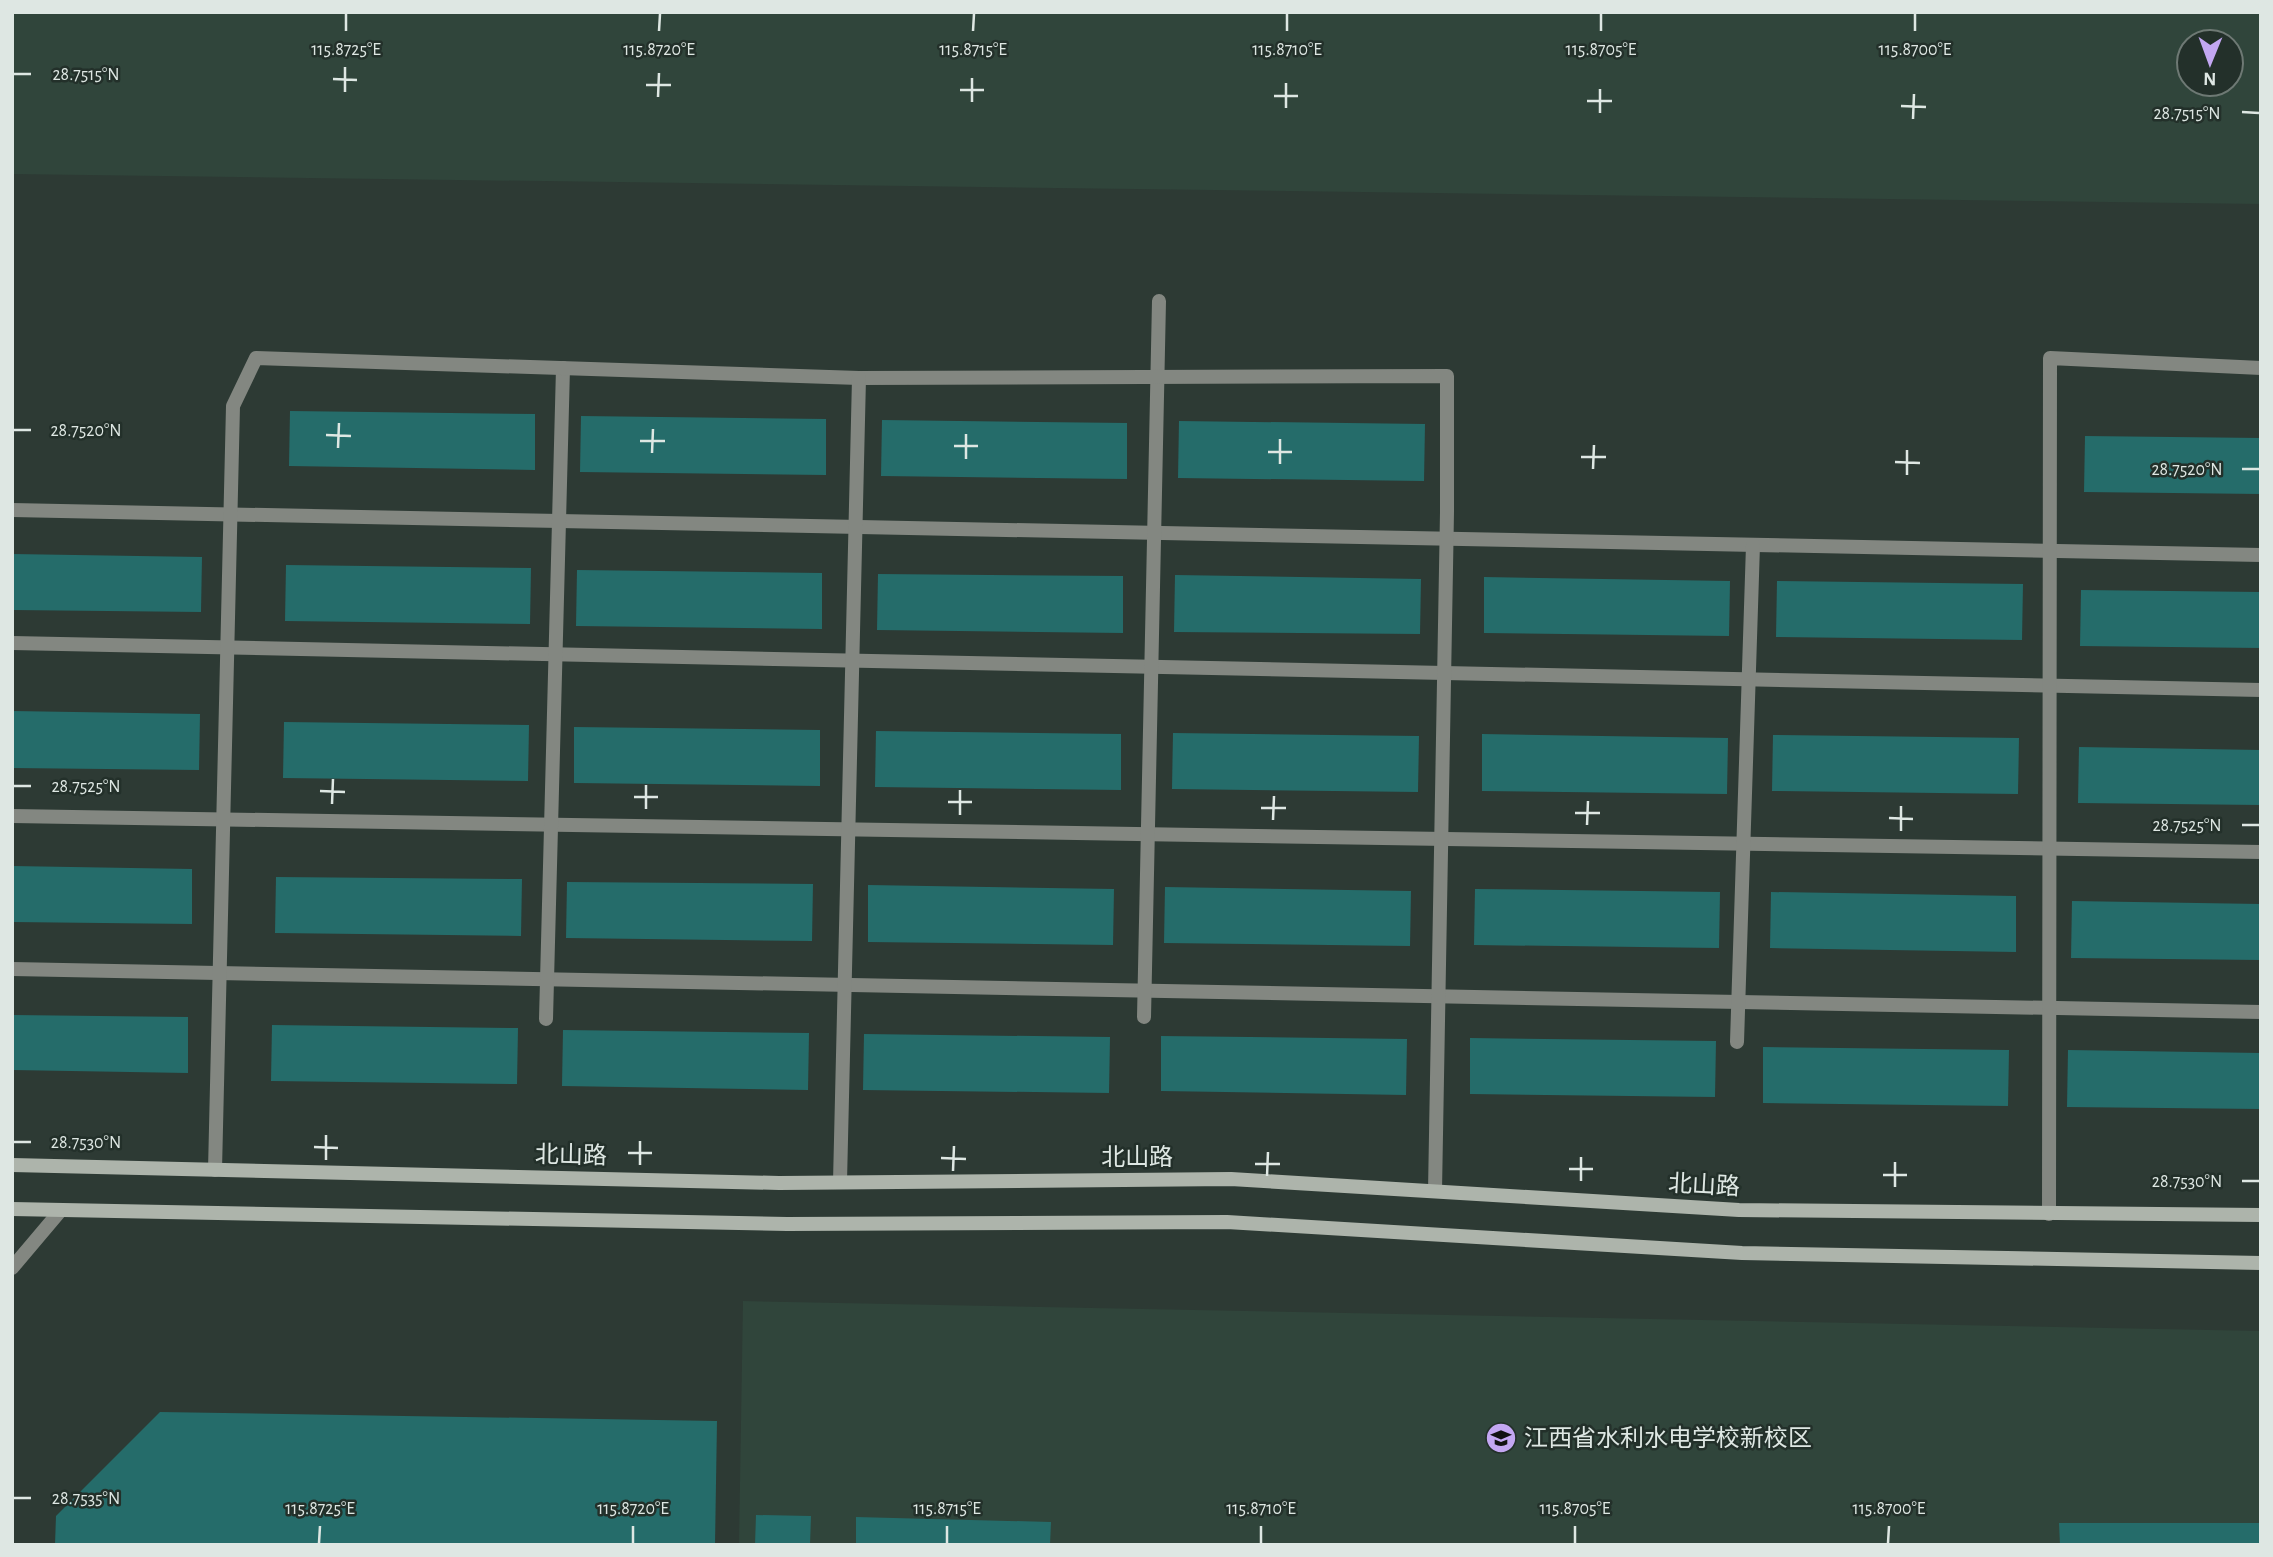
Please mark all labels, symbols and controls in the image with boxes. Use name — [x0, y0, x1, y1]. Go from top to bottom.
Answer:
north arrow — [2175, 28, 2245, 98]
text: 115.8725°E — [311, 41, 381, 59]
text: 115.8720°E — [623, 41, 695, 59]
text: 115.8715°E — [939, 41, 1007, 59]
text: 115.8710°E — [1252, 41, 1322, 59]
text: 115.8705°E — [1565, 41, 1637, 59]
text: 115.8700°E — [1878, 41, 1952, 59]
text: 28.7515°N — [52, 66, 120, 84]
text: N — [2203, 69, 2217, 88]
text: 28.7515°N — [2153, 105, 2221, 123]
text: 28.7520°N — [50, 422, 122, 440]
text: 28.7520°N — [2151, 461, 2223, 479]
text: 28.7525°N — [51, 778, 121, 796]
text: 28.7525°N — [2152, 817, 2222, 835]
text: 28.7530°N — [51, 1134, 121, 1152]
street label: 北山路 — [535, 1141, 607, 1169]
street label: 北山路 — [1101, 1144, 1173, 1170]
street label: 北山路 — [1667, 1170, 1741, 1200]
text: 28.7530°N — [2152, 1173, 2222, 1191]
school or university icon: 江西省水利水电学校新校区 — [1484, 1421, 1518, 1455]
place label: 江西省水利水电学校新校区 — [1524, 1425, 1812, 1451]
text: 28.7535°N — [52, 1490, 120, 1508]
text: 115.8725°E — [285, 1500, 355, 1518]
text: 115.8720°E — [597, 1500, 669, 1518]
text: 115.8715°E — [913, 1500, 981, 1518]
text: 115.8710°E — [1226, 1500, 1296, 1518]
text: 115.8705°E — [1539, 1500, 1611, 1518]
text: 115.8700°E — [1852, 1500, 1926, 1518]

